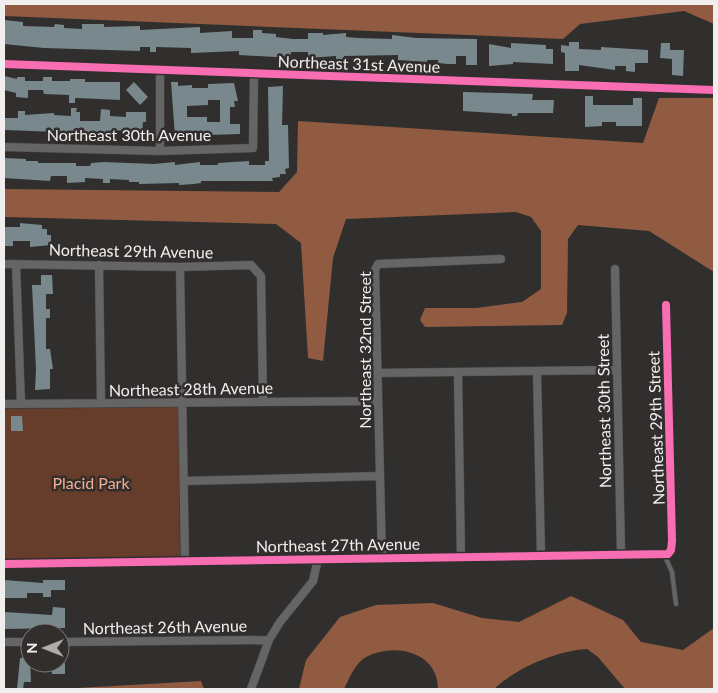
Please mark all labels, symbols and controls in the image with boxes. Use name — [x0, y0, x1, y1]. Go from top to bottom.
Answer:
street label: Northeast 31st Avenue — [278, 51, 441, 76]
street label: Northeast 30th Avenue — [47, 125, 211, 144]
street label: Northeast 29th Avenue — [49, 240, 213, 261]
street label: Northeast 32nd Street — [355, 271, 374, 429]
street label: Northeast 30th Street — [593, 334, 614, 488]
street label: Northeast 29th Street — [643, 350, 668, 505]
street label: Northeast 28th Avenue — [109, 378, 273, 399]
park label: Placid Park — [52, 473, 130, 492]
street label: Northeast 27th Avenue — [256, 534, 420, 555]
street label: Northeast 26th Avenue — [83, 616, 247, 637]
north arrow — [20, 623, 70, 673]
text: N — [23, 643, 40, 653]

